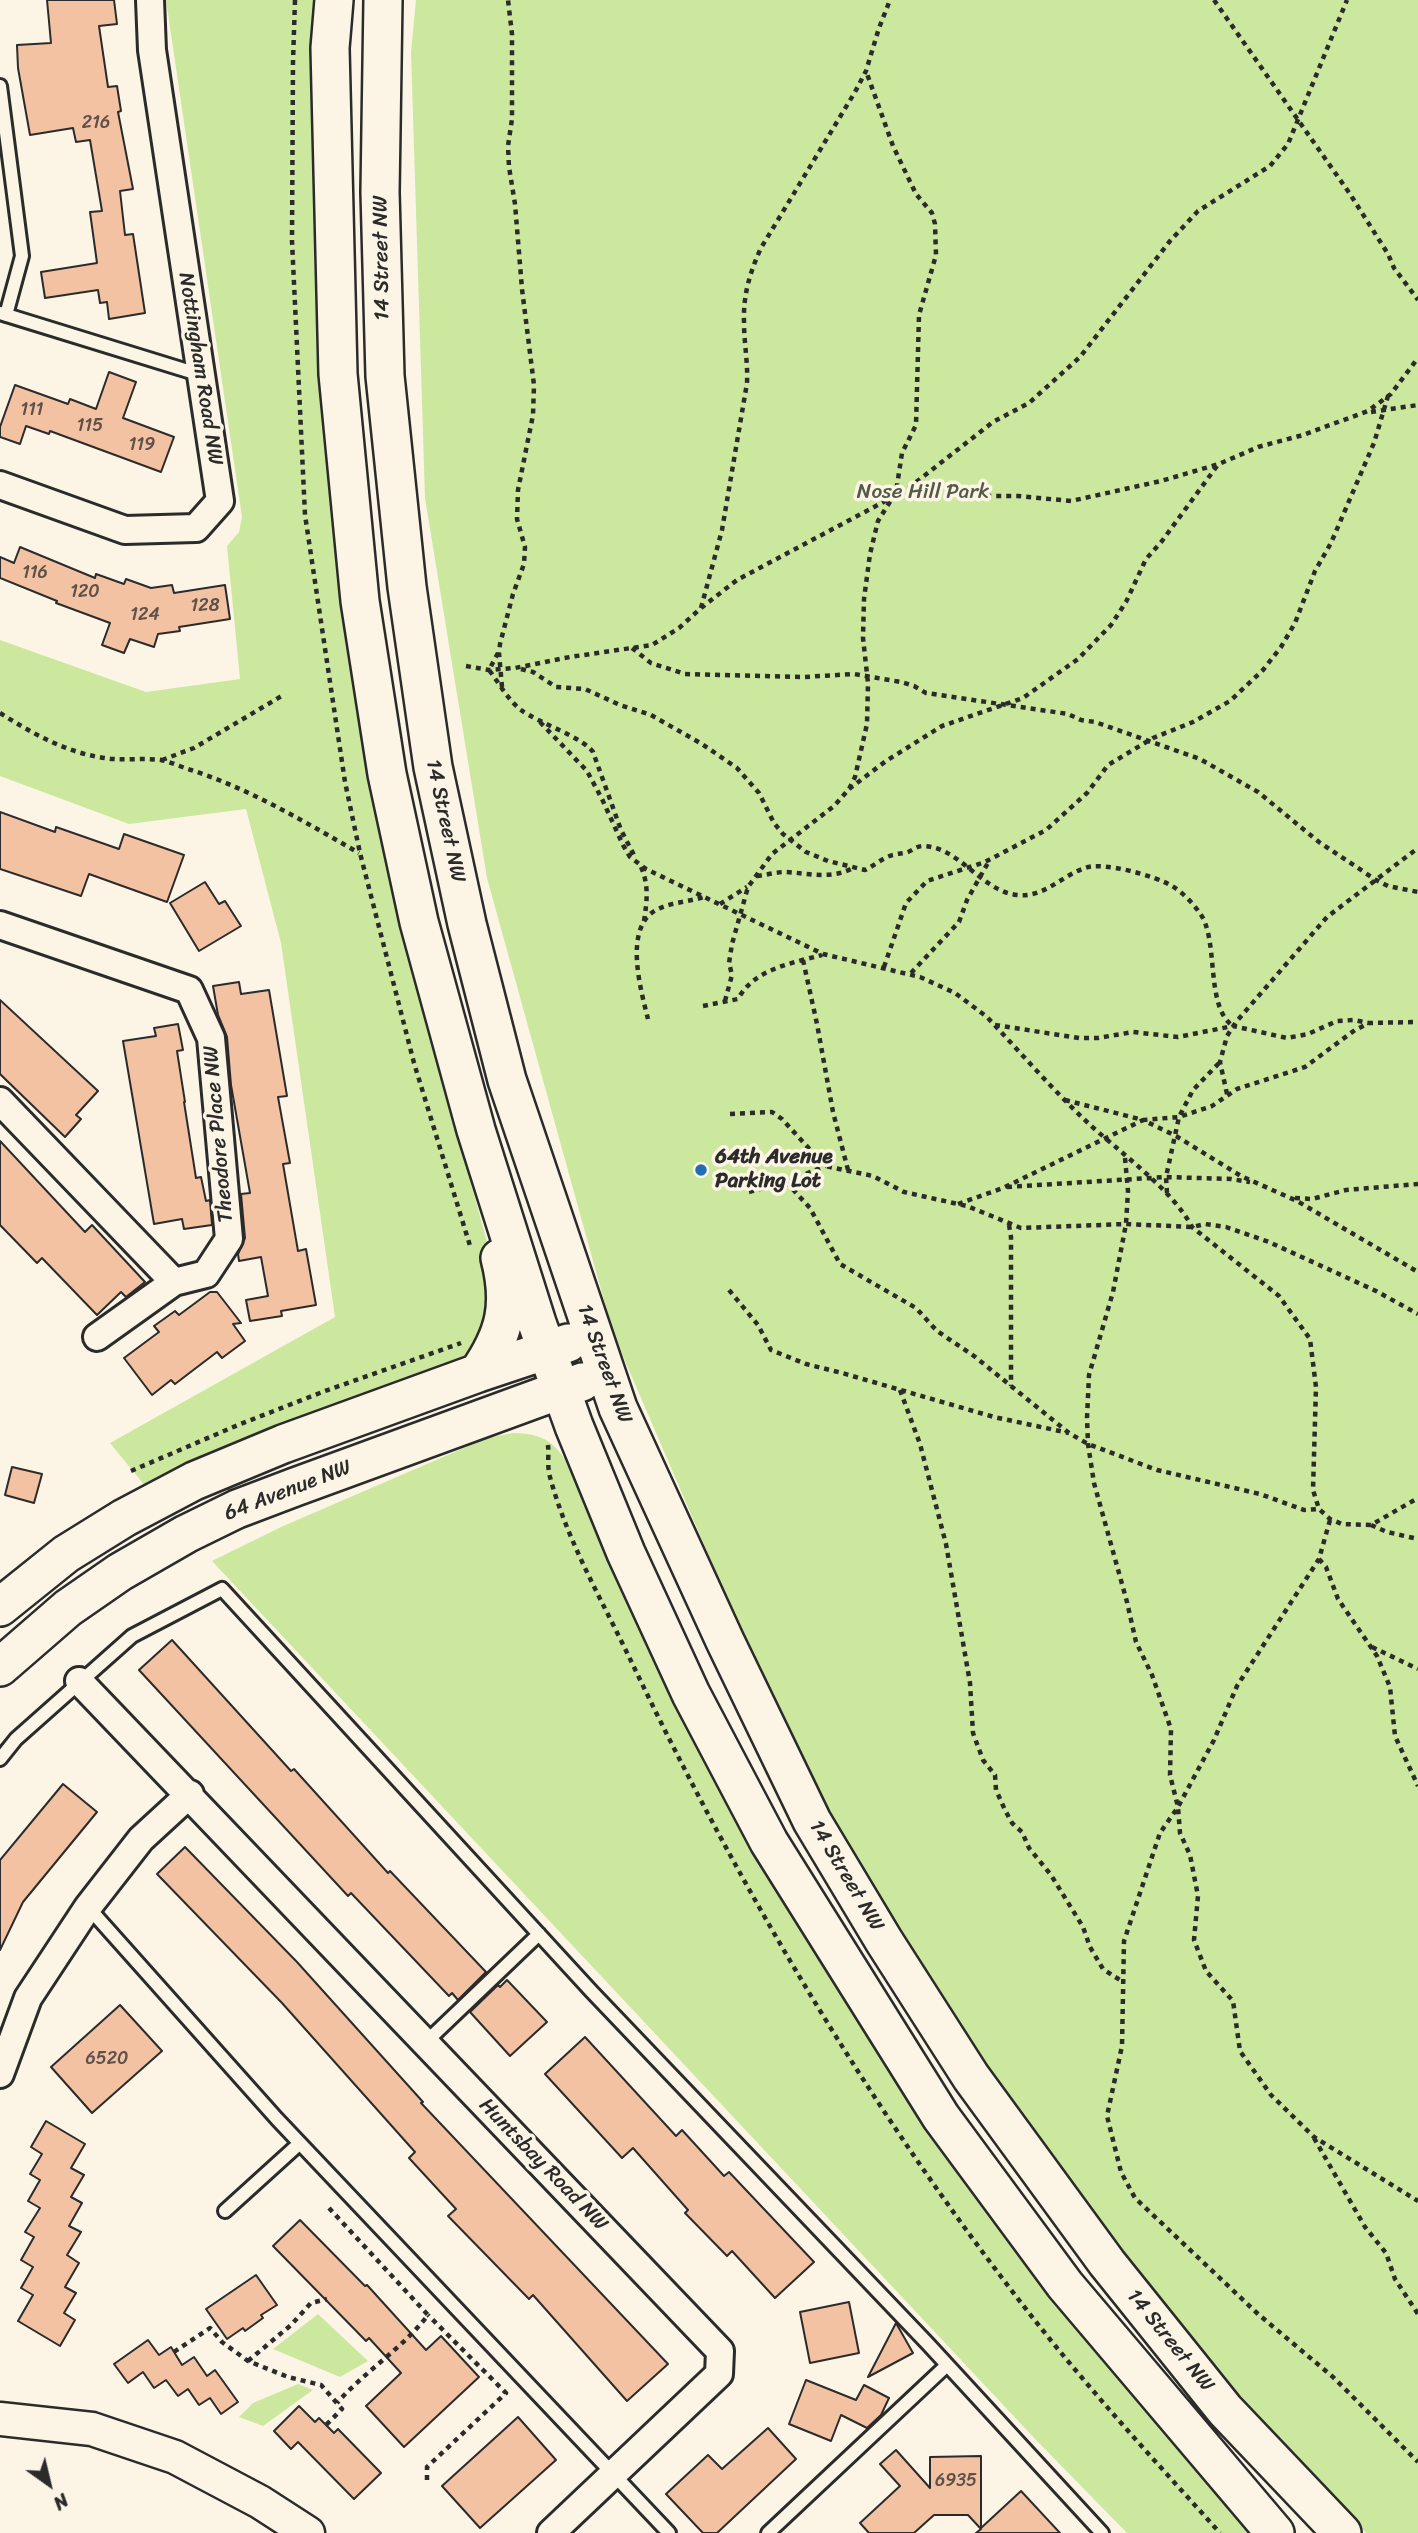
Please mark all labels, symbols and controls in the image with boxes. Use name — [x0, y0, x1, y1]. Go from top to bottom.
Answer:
house number: 216 — [82, 112, 110, 134]
street label: 14 Street NW — [368, 195, 396, 321]
street label: Nottingham Road NW — [172, 271, 228, 467]
house number: 111 — [20, 399, 44, 421]
house number: 115 — [77, 415, 103, 437]
house number: 119 — [129, 434, 155, 456]
park label: Nose Hill Park — [857, 480, 989, 506]
house number: 116 — [22, 562, 48, 584]
house number: 120 — [70, 581, 100, 603]
house number: 128 — [191, 595, 219, 617]
house number: 124 — [130, 604, 160, 626]
street label: 14 Street NW — [420, 757, 470, 885]
street label: Theodore Place NW — [199, 1044, 239, 1224]
place label: 64th Avenue Parking Lot — [715, 1145, 833, 1195]
marker: 64th Avenue Parking Lot — [693, 1162, 709, 1178]
street label: 14 Street NW — [571, 1301, 637, 1427]
street label: 64 Avenue NW — [221, 1455, 355, 1527]
street label: 14 Street NW — [803, 1816, 889, 1936]
house number: 6520 — [86, 2048, 128, 2070]
street label: Huntsbay Road NW — [473, 2093, 613, 2237]
street label: 14 Street NW — [1121, 2284, 1219, 2398]
north arrow — [14, 2449, 84, 2519]
house number: 6935 — [935, 2470, 977, 2492]
text: N — [46, 2484, 76, 2519]

